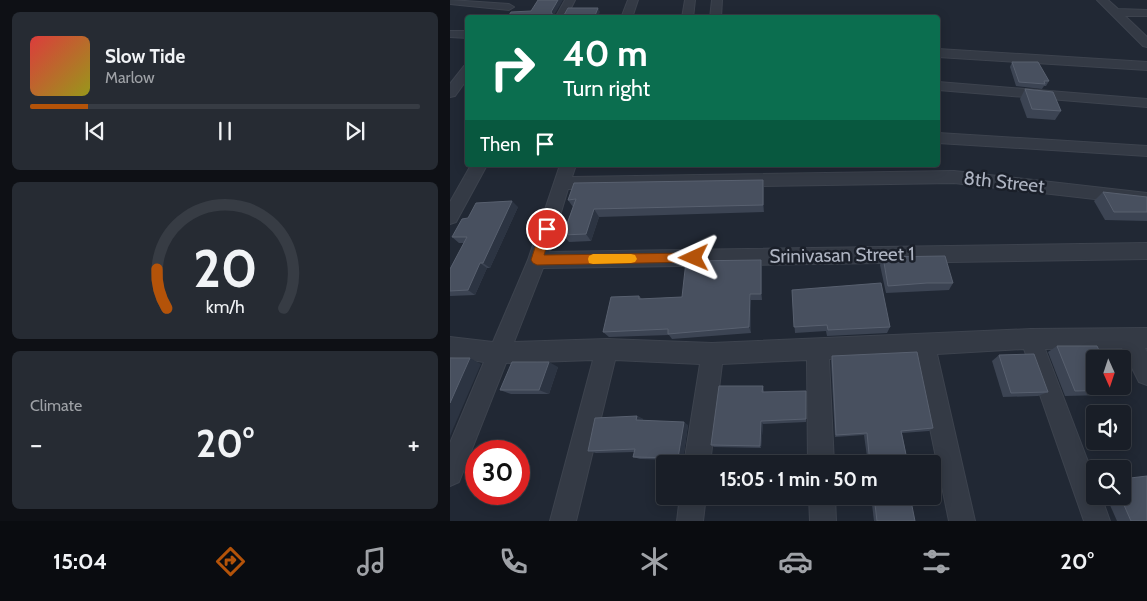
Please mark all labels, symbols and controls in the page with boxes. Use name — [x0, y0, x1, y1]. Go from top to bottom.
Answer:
text: 40 m — [563, 32, 648, 75]
icon: right — [480, 35, 545, 100]
text: Slow Tide — [105, 45, 185, 68]
text: Marlow — [105, 68, 155, 87]
text: Turn right — [563, 75, 650, 102]
icon: previous — [81, 117, 109, 145]
icon: pause — [211, 117, 239, 145]
icon: next — [341, 117, 369, 145]
icon: arrive — [531, 130, 559, 158]
text: Then — [480, 133, 521, 156]
street label: 8th Street — [962, 166, 1046, 198]
pin — [526, 208, 568, 250]
icon: arrive — [533, 215, 561, 243]
position arrow — [667, 231, 719, 283]
text: 20 — [193, 237, 257, 300]
street label: Srinivasan Street 1 — [769, 242, 915, 268]
text: km/h — [205, 296, 245, 317]
north arrow — [1086, 350, 1131, 395]
map controls — [1086, 350, 1131, 505]
text: Climate — [30, 396, 82, 415]
button: sound — [1086, 405, 1131, 450]
text: 20° — [196, 420, 254, 467]
text: − — [30, 427, 42, 461]
text: + — [408, 427, 420, 461]
speed limit sign: 30 — [465, 440, 530, 505]
button: search — [1086, 460, 1131, 505]
text: 15:05 · 1 min · 50 m — [719, 468, 878, 491]
icon: directions — [213, 544, 248, 579]
icon: music — [354, 544, 389, 579]
icon: phone — [496, 544, 531, 579]
icon: climate — [637, 544, 672, 579]
icon: car — [778, 544, 813, 579]
icon: filters — [919, 544, 954, 579]
text: 15:04 — [53, 548, 107, 575]
text: 20° — [1060, 548, 1094, 575]

